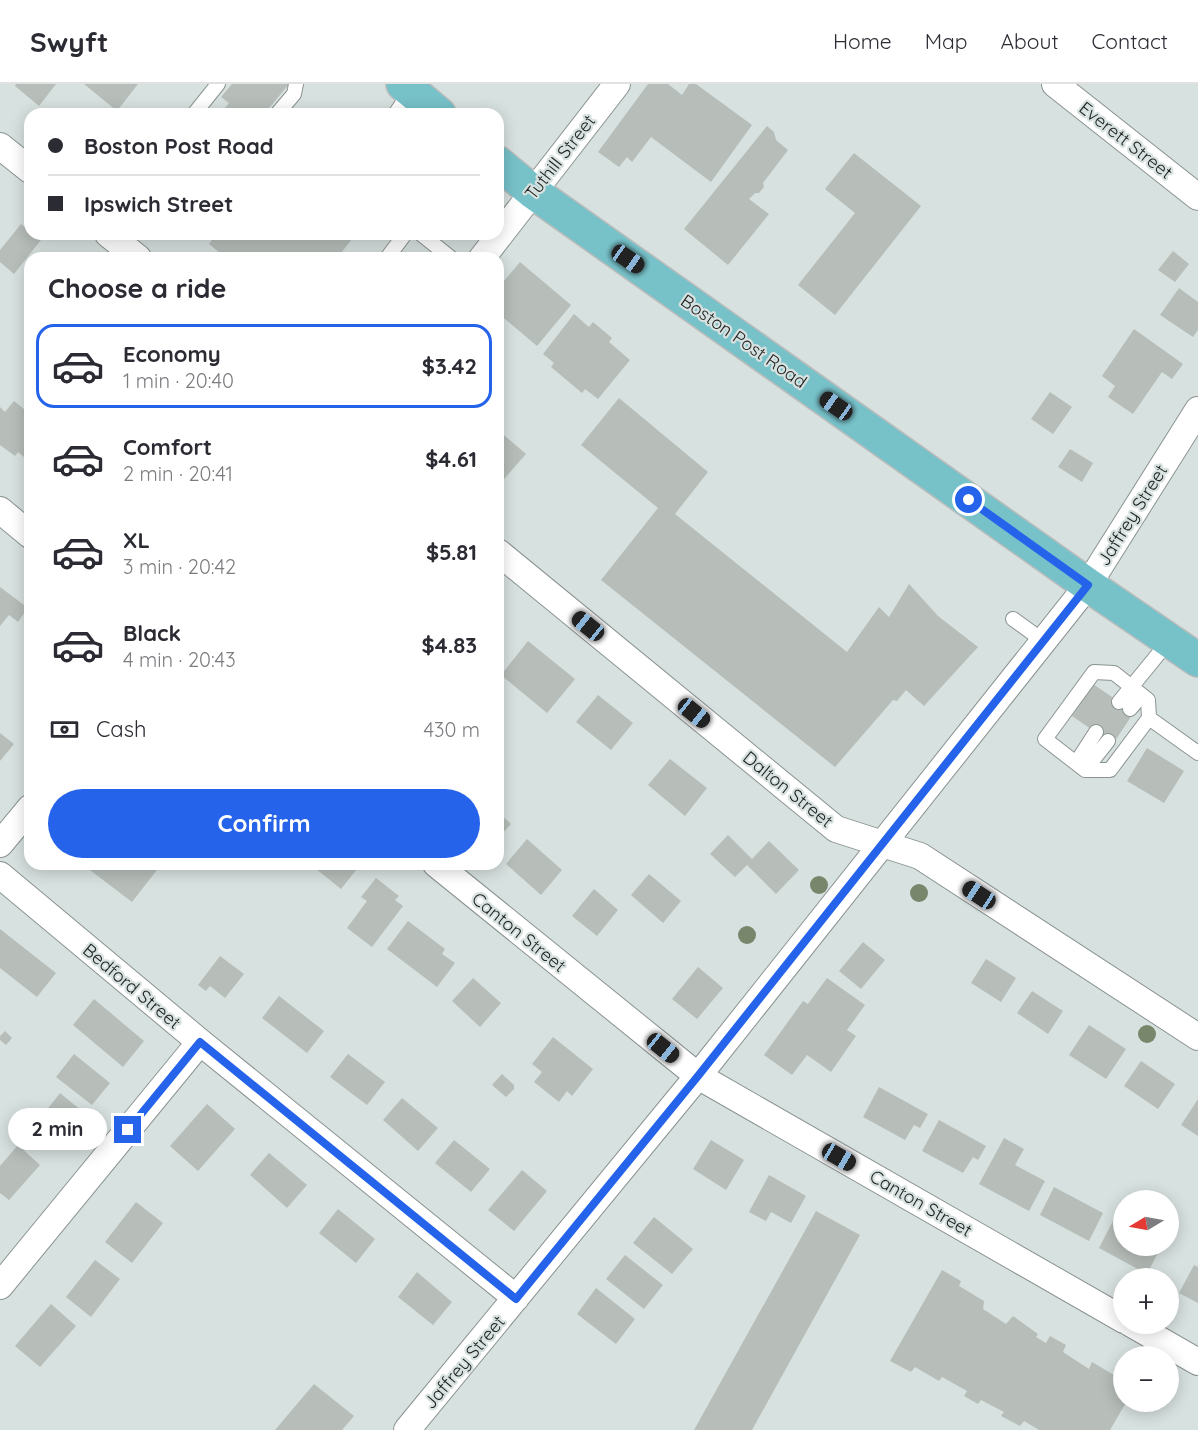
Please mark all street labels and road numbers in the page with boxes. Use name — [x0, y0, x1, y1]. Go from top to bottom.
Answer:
street label: Everett Street — [1075, 96, 1177, 184]
street label: Tuthill Street — [520, 110, 600, 204]
street label: Boston Post Road — [676, 289, 812, 393]
street label: Jaffrey Street — [1092, 460, 1172, 570]
street label: Dalton Street — [738, 746, 838, 832]
street label: Canton Street — [467, 887, 571, 977]
street label: Bedford Street — [78, 938, 186, 1034]
street label: Canton Street — [866, 1164, 976, 1242]
street label: Jaffrey Street — [418, 1311, 510, 1413]

